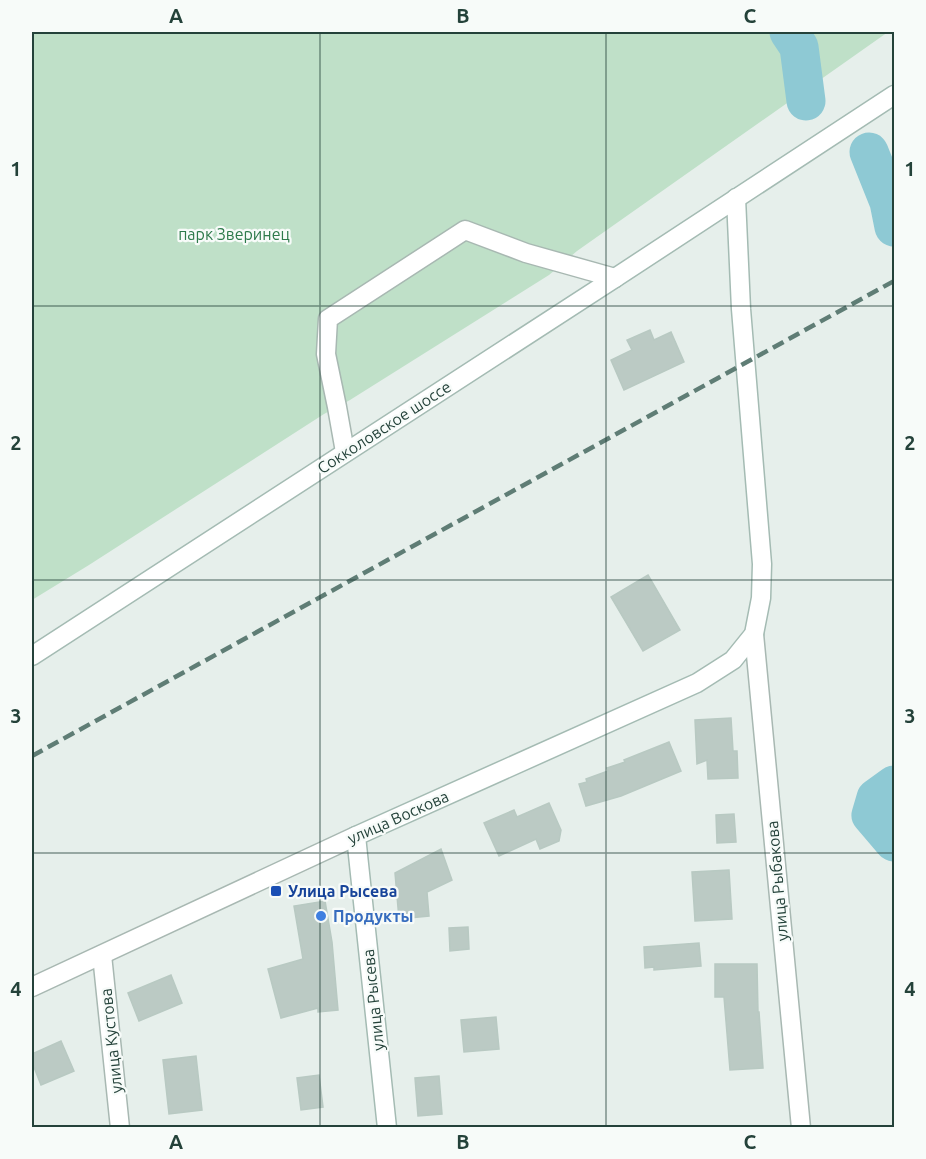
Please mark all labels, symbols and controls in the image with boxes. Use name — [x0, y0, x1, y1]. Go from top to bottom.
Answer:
text: A — [169, 4, 183, 27]
text: B — [456, 4, 470, 27]
text: C — [744, 4, 757, 27]
text: 1 — [10, 157, 22, 180]
text: 1 — [904, 157, 916, 180]
park label: парк Зверинец — [178, 225, 290, 243]
street label: Сокколовское шоссе — [314, 377, 454, 477]
text: 2 — [10, 431, 22, 454]
text: 2 — [904, 431, 916, 454]
text: 3 — [10, 704, 22, 727]
text: 3 — [904, 704, 916, 727]
street label: улица Воскова — [345, 787, 451, 847]
street label: улица Рыбакова — [763, 820, 791, 942]
place label: Улица Рысева — [288, 882, 397, 900]
marker: Улица Рысева — [269, 884, 283, 898]
place label: Продукты — [333, 907, 413, 925]
marker: Продукты — [314, 909, 328, 923]
street label: улица Рысева — [359, 948, 387, 1052]
text: 4 — [10, 977, 22, 1000]
text: 4 — [904, 977, 916, 1000]
street label: улица Кустова — [97, 988, 125, 1094]
text: A — [169, 1130, 183, 1153]
text: B — [456, 1130, 470, 1153]
text: C — [744, 1130, 757, 1153]

